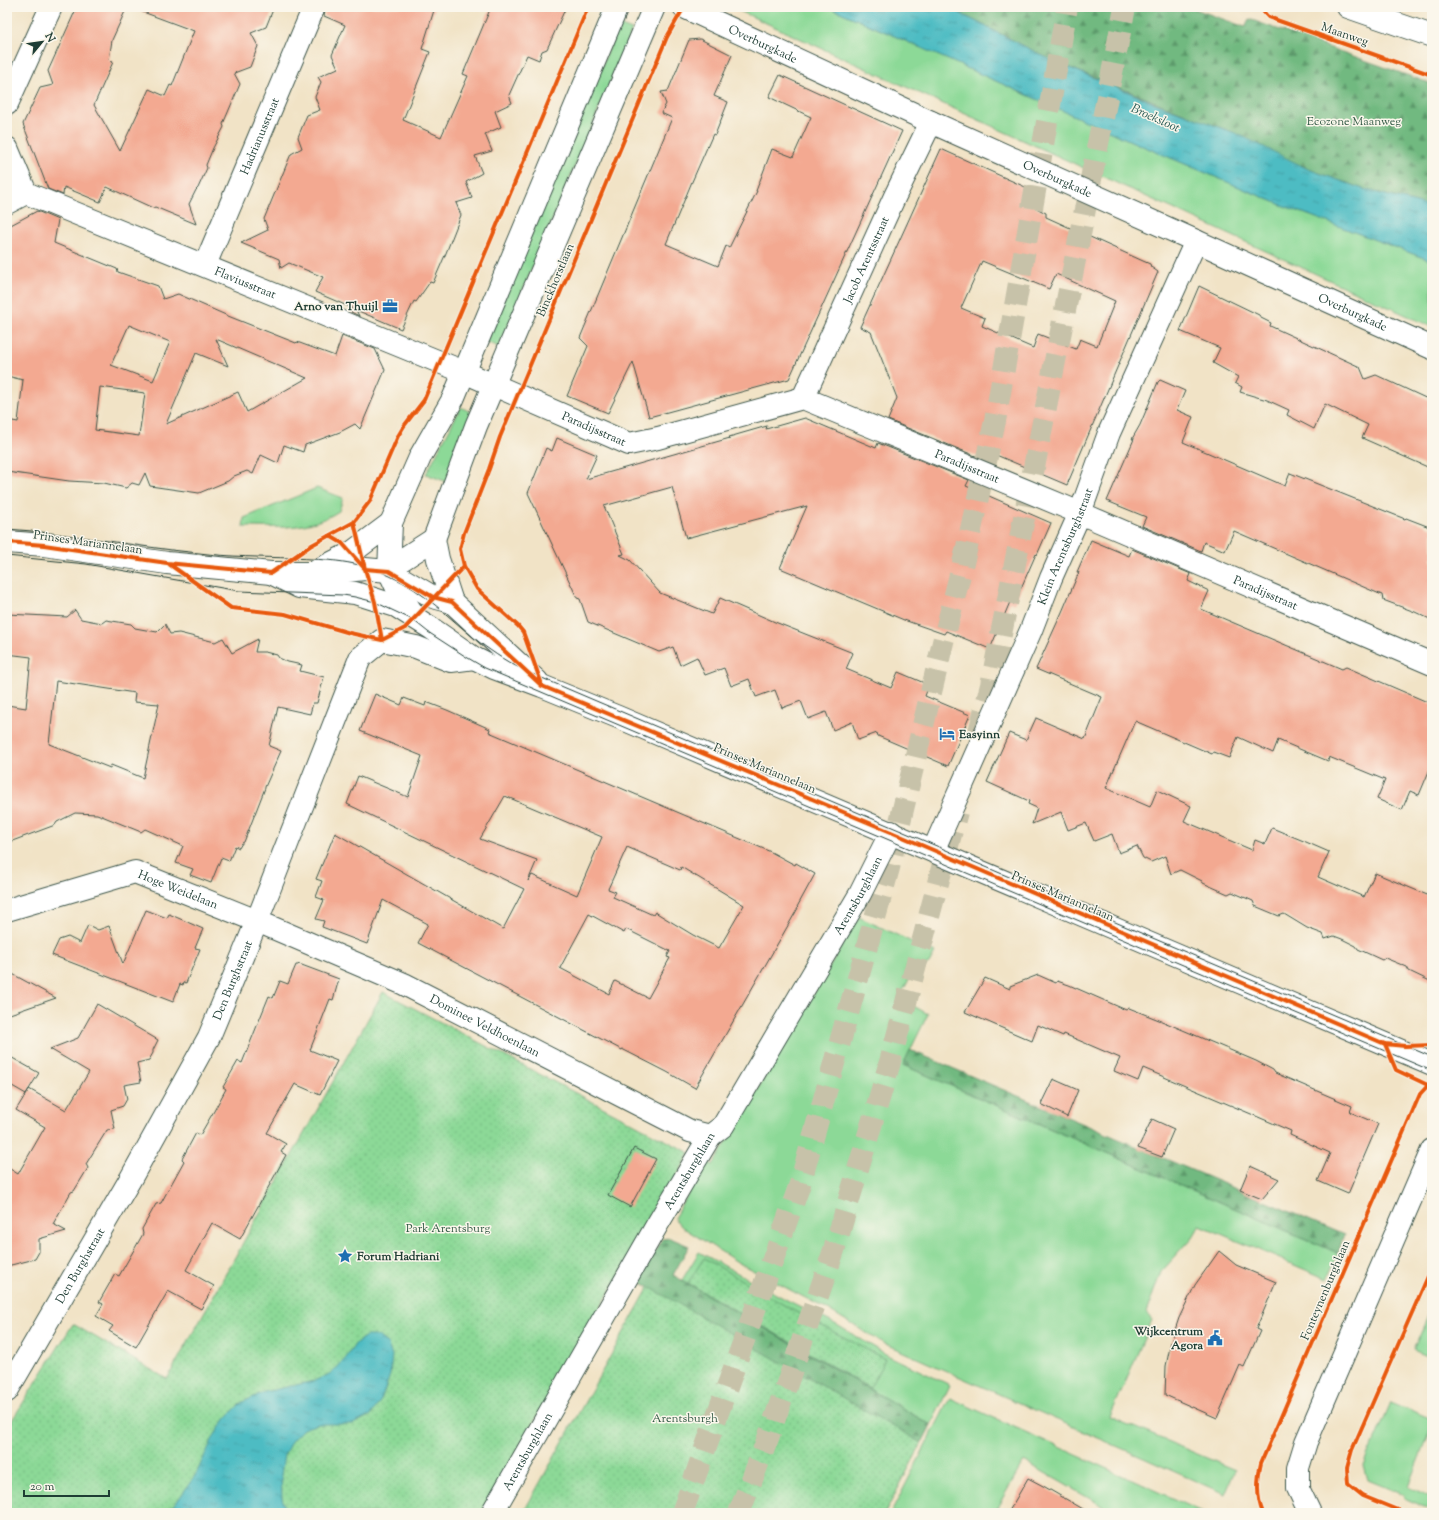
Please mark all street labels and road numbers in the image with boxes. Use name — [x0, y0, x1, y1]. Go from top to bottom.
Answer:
street label: Maanweg — [1319, 18, 1371, 51]
street label: Overburgkade — [725, 21, 800, 69]
street label: Hadrianusstraat — [236, 95, 285, 178]
street label: Overburgkade — [1019, 156, 1095, 203]
street label: Jacob Arentsstraat — [839, 214, 895, 307]
street label: Binckhorstlaan — [532, 241, 579, 320]
street label: Flaviusstraat — [211, 263, 279, 304]
street label: Overburgkade — [1315, 289, 1390, 337]
street label: Paradijsstraat — [559, 408, 629, 452]
street label: Paradijsstraat — [932, 446, 1002, 489]
street label: Klein Arentsburghstraat — [1033, 486, 1098, 608]
street label: Prinses Mariannelaan — [32, 526, 144, 560]
street label: Paradijsstraat — [1230, 572, 1300, 615]
street label: Prinses Mariannelaan — [710, 739, 819, 799]
street label: Arentsburghlaan — [830, 853, 888, 939]
street label: Hoge Weidelaan — [135, 866, 221, 914]
street label: Prinses Mariannelaan — [1008, 867, 1117, 927]
street label: Den Burghstraat — [209, 938, 258, 1023]
street label: Dominee Veldhoenlaan — [426, 991, 543, 1062]
street label: Arentsburghlaan — [660, 1129, 720, 1214]
street label: Den Burghstraat — [52, 1225, 110, 1307]
street label: Fonteynenburghlaan — [1297, 1237, 1355, 1343]
street label: Arentsburghlaan — [499, 1409, 558, 1494]

